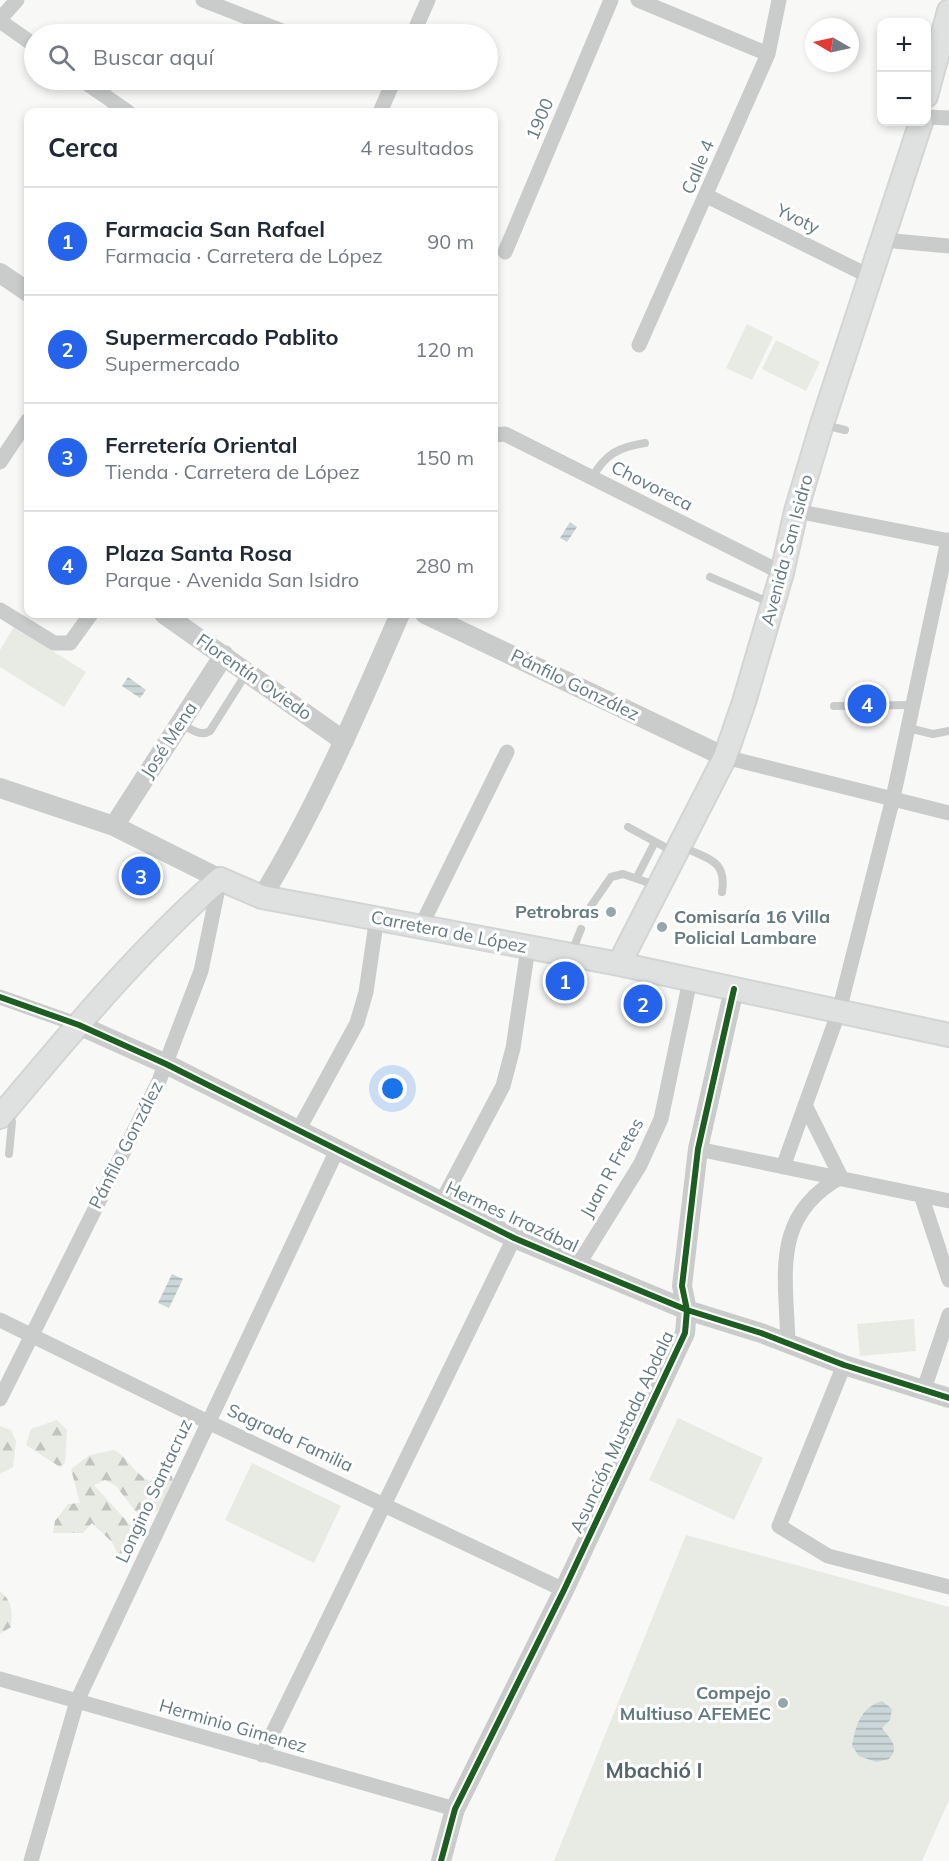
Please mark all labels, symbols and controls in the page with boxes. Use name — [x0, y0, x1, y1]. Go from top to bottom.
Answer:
north arrow — [805, 18, 859, 72]
map controls — [877, 18, 931, 126]
button: + — [877, 18, 931, 72]
search box — [24, 24, 498, 90]
icon: search — [45, 41, 78, 74]
text: Buscar aquí — [93, 43, 214, 71]
button: − — [877, 72, 931, 126]
street label: 1900 — [521, 94, 559, 143]
text: Cerca — [48, 131, 118, 164]
text: 4 resultados — [360, 135, 474, 160]
street label: Calle 4 — [676, 136, 719, 197]
street label: Yvoty — [772, 198, 824, 239]
text: Farmacia San Rafael — [105, 215, 325, 243]
text: 1 — [62, 229, 74, 254]
text: 90 m — [427, 229, 474, 254]
text: Farmacia · Carretera de López — [105, 243, 383, 268]
text: Supermercado Pablito — [105, 323, 338, 351]
text: 2 — [62, 337, 74, 362]
text: 120 m — [415, 337, 474, 362]
text: Supermercado — [105, 351, 240, 376]
text: Ferretería Oriental — [105, 431, 297, 459]
text: 3 — [62, 445, 74, 470]
text: 150 m — [415, 445, 474, 470]
street label: Chovoreca — [608, 455, 697, 516]
text: Tienda · Carretera de López — [105, 459, 360, 484]
street label: Avenida San Isidro — [755, 472, 818, 628]
text: Plaza Santa Rosa — [105, 539, 292, 567]
text: 4 — [62, 553, 74, 578]
text: 280 m — [415, 553, 474, 578]
text: Parque · Avenida San Isidro — [105, 567, 359, 592]
street label: Florentín Oviedo — [192, 628, 317, 725]
street label: Pánfilo González — [507, 643, 643, 726]
pin: 4 — [848, 682, 886, 726]
street label: José Mena — [135, 697, 202, 782]
pin: 3 — [122, 854, 160, 898]
place label: Petrobras — [515, 900, 599, 923]
street label: Carretera de López — [369, 905, 529, 958]
marker: Petrobras — [604, 905, 618, 919]
place label: Comisaría 16 Villa Policial Lambare — [674, 905, 830, 949]
marker: Comisaría 16 Villa Policial Lambare — [655, 920, 669, 934]
pin: 1 — [546, 958, 584, 1004]
pin: 2 — [624, 982, 662, 1026]
your location — [378, 1074, 407, 1103]
street label: Pánfilo González — [83, 1077, 168, 1212]
street label: Juan R Fretes — [575, 1114, 648, 1222]
street label: Hermes Irrazábal — [442, 1176, 582, 1257]
street label: Asunción Mustada Abdala — [565, 1327, 679, 1537]
street label: Sagrada Familia — [224, 1398, 357, 1477]
street label: Longino Santacruz — [110, 1415, 197, 1566]
place label: Compejo Multiuso AFEMEC — [620, 1681, 771, 1725]
street label: Herminio Gimenez — [157, 1693, 310, 1758]
marker: Compejo Multiuso AFEMEC — [776, 1696, 790, 1710]
district label: Mbachió I — [605, 1757, 703, 1783]

